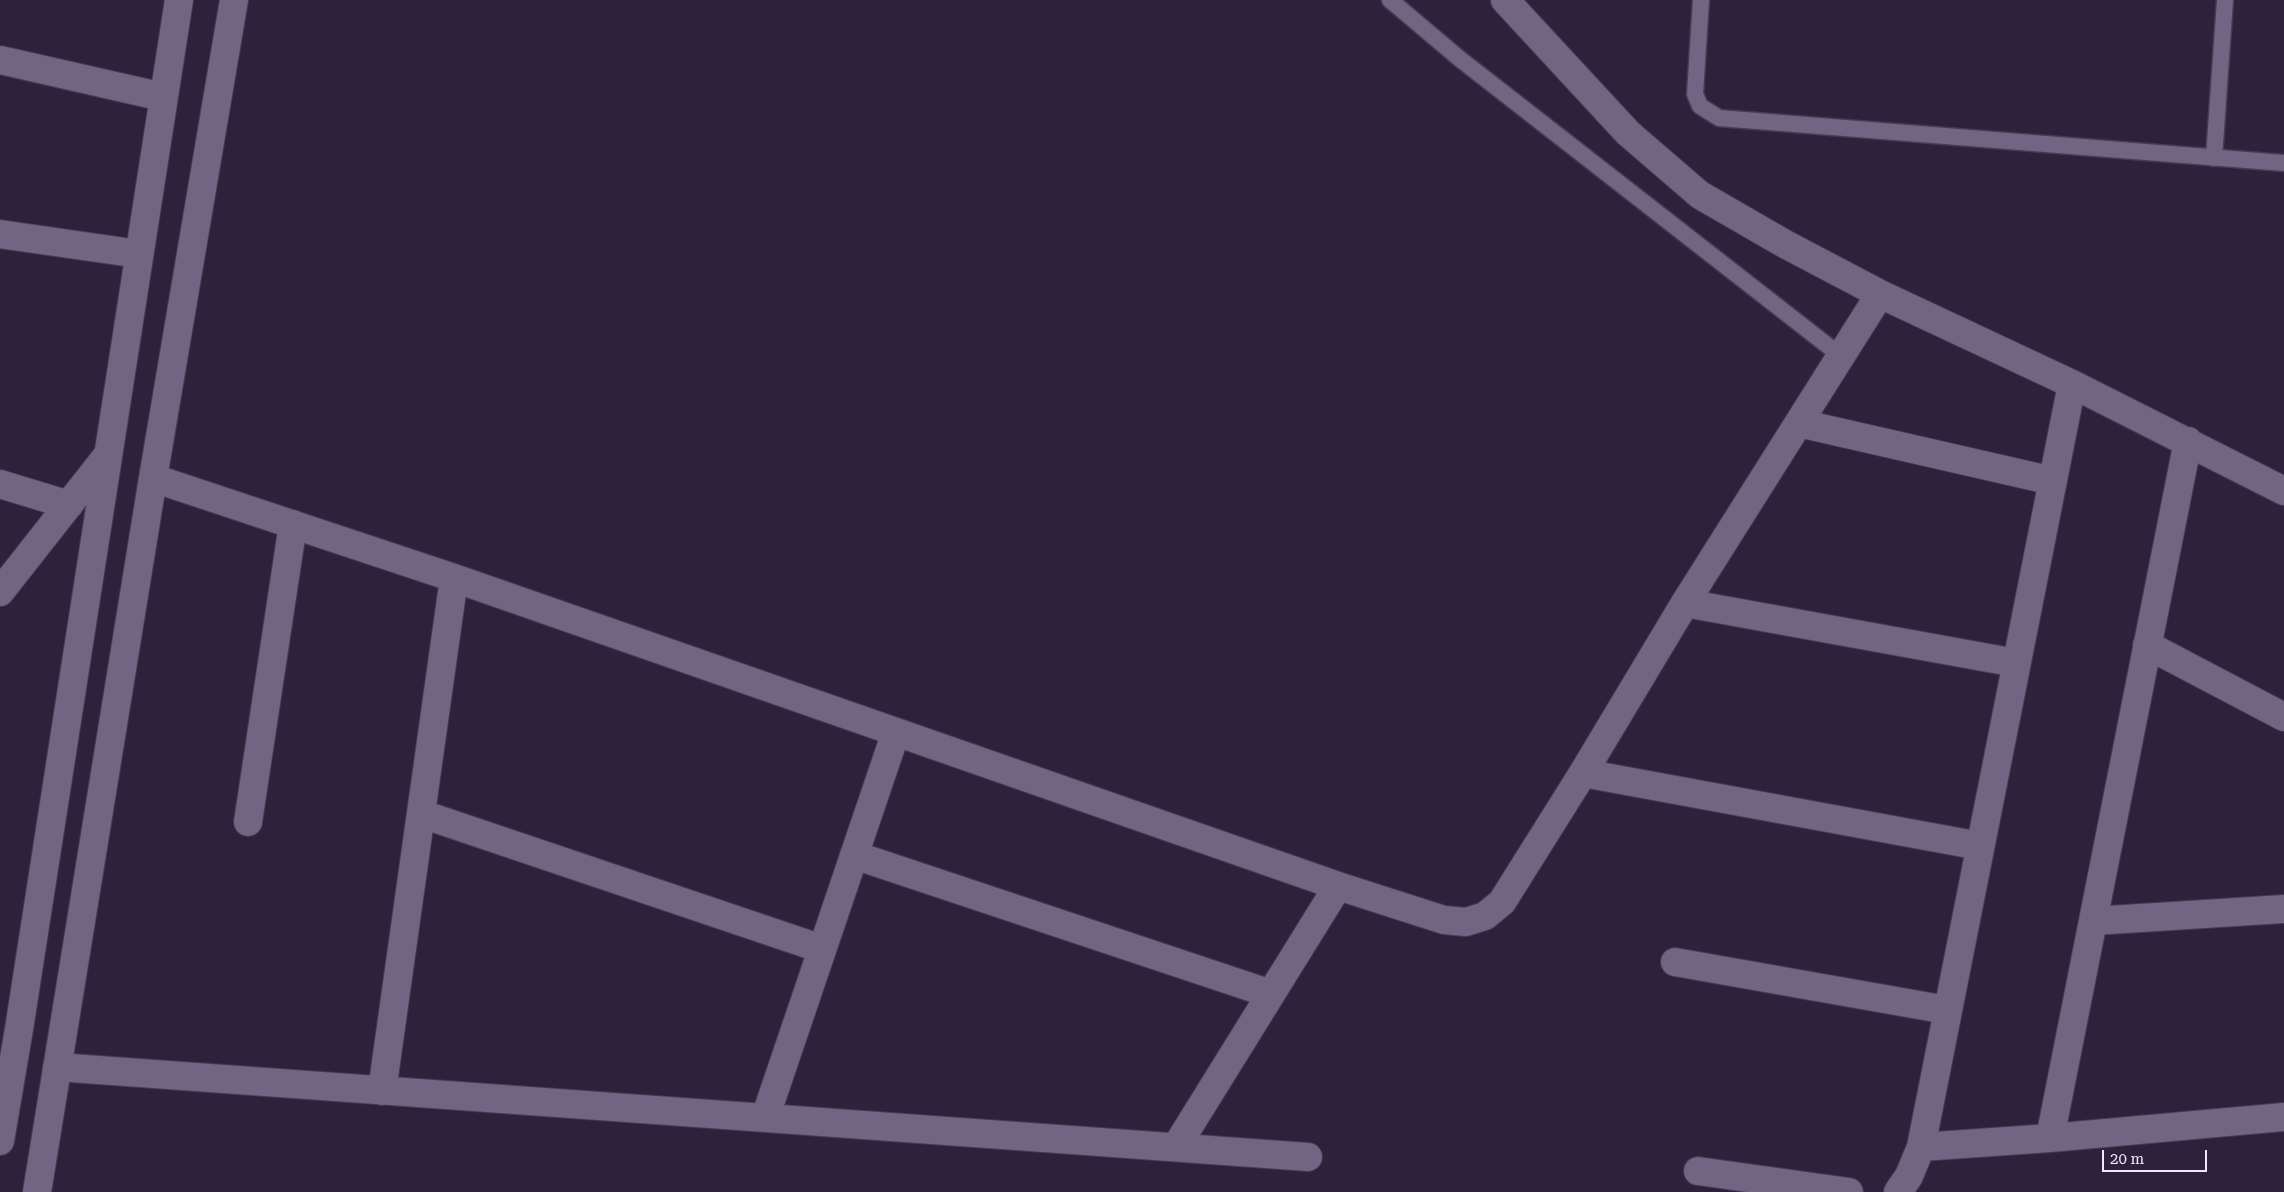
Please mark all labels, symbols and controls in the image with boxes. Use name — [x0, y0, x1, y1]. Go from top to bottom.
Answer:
scale bar — [2104, 1140, 2209, 1172]
text: 20 m — [2110, 1150, 2144, 1168]

